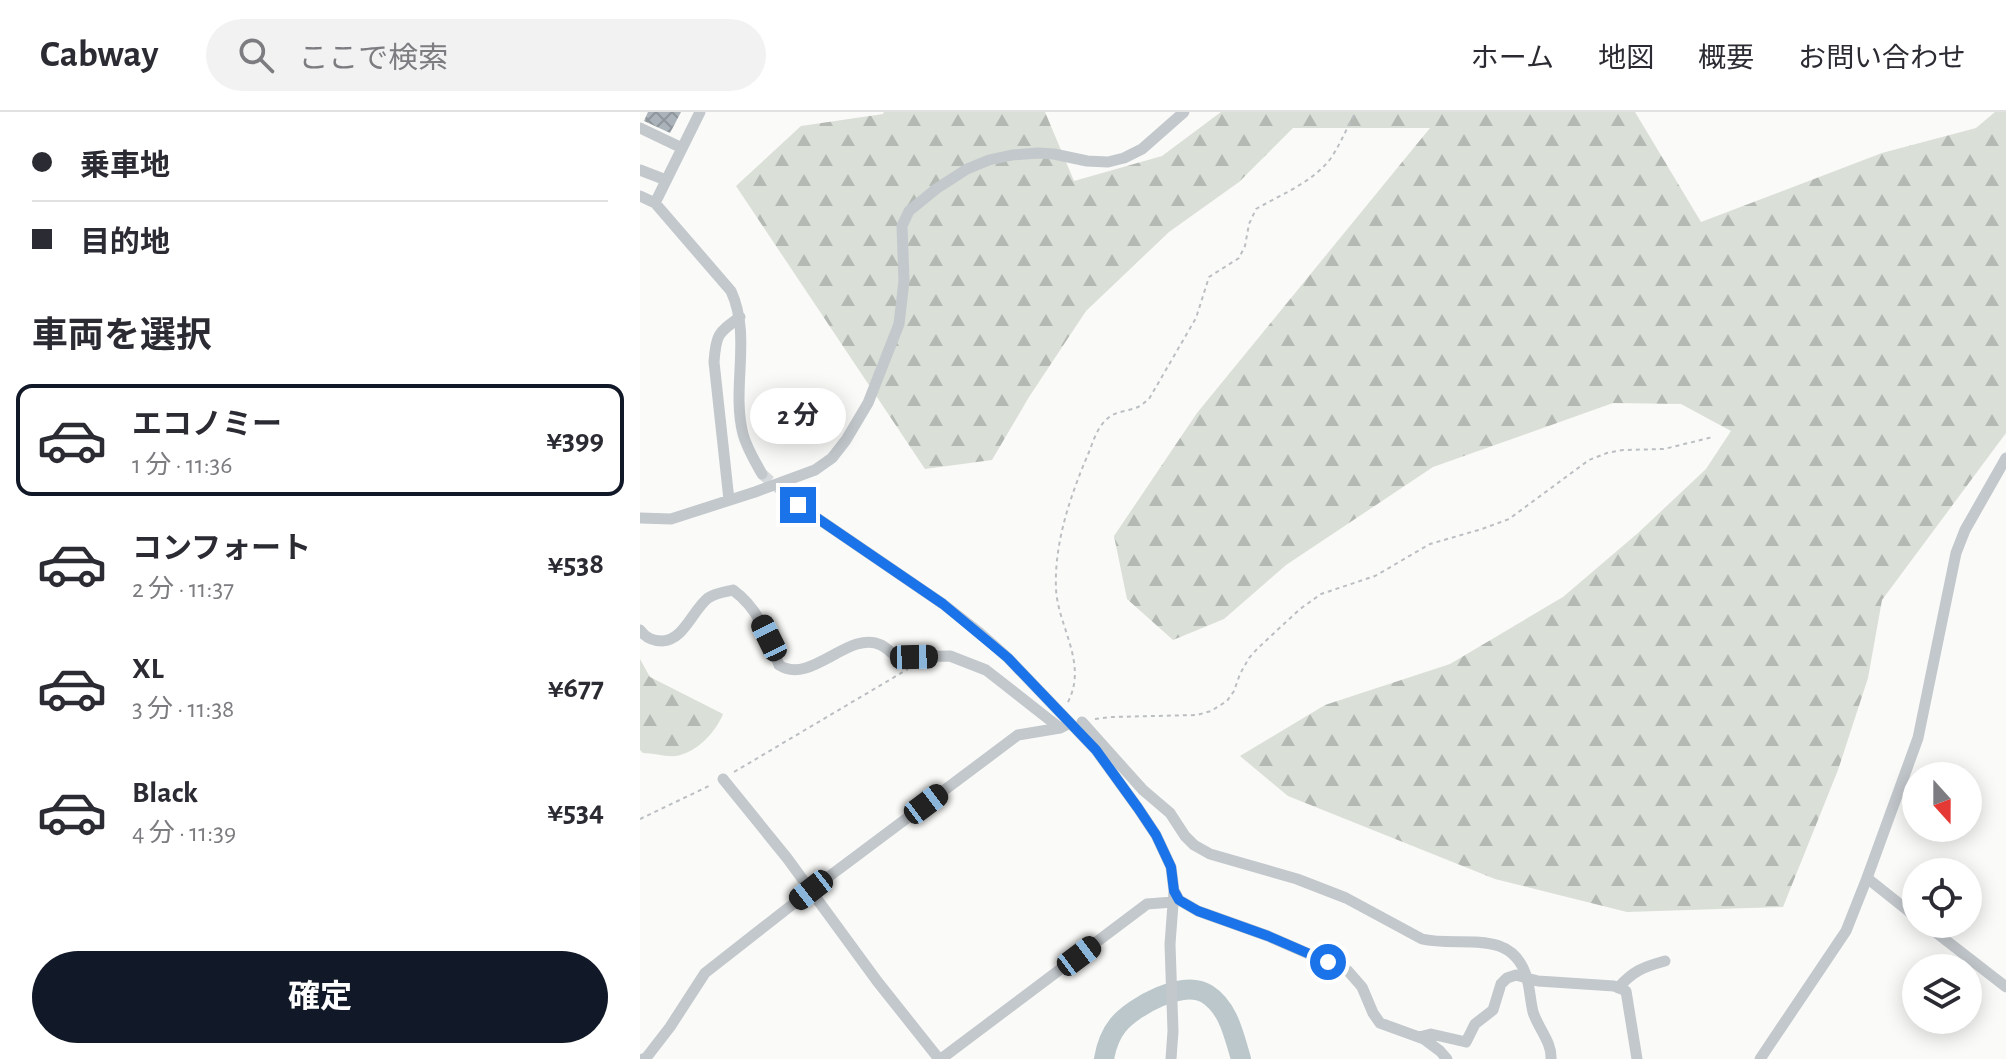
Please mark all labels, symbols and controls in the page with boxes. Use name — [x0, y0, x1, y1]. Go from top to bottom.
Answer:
search box — [206, 19, 766, 91]
icon: search — [234, 33, 278, 77]
text: Cabway — [40, 36, 158, 74]
text: ここで検索 — [298, 44, 448, 74]
text: ホーム — [1471, 45, 1554, 73]
text: 地図 — [1598, 45, 1654, 73]
text: 概要 — [1698, 45, 1754, 73]
text: お問い合わせ — [1798, 45, 1966, 73]
text: 乗車地 — [80, 151, 170, 181]
text: 目的地 — [80, 228, 170, 258]
text: 車両を選択 — [32, 318, 212, 354]
callout: 2 分 — [750, 389, 846, 445]
text: 2 分 — [777, 403, 819, 429]
icon: car — [36, 404, 108, 476]
text: エコノミー — [132, 410, 282, 440]
text: ¥399 — [546, 425, 604, 455]
text: 1 分 · 11:36 — [132, 452, 233, 478]
route end — [780, 487, 816, 523]
icon: car — [36, 528, 108, 600]
text: コンフォート — [132, 534, 311, 564]
text: ¥538 — [548, 549, 604, 579]
text: 2 分 · 11:37 — [132, 576, 234, 602]
car — [748, 611, 790, 665]
car — [890, 645, 938, 669]
icon: car — [36, 652, 108, 724]
text: XL — [132, 654, 164, 684]
text: ¥677 — [548, 673, 604, 703]
text: 3 分 · 11:38 — [132, 696, 234, 722]
north arrow — [1902, 762, 1982, 842]
map controls — [1902, 762, 1982, 1034]
icon: car — [36, 776, 108, 848]
text: Black — [132, 778, 198, 808]
car — [900, 780, 952, 828]
text: ¥534 — [547, 797, 604, 827]
text: 4 分 · 11:39 — [132, 820, 236, 846]
button: locate — [1902, 858, 1982, 938]
car — [785, 866, 837, 914]
car — [1053, 932, 1105, 980]
route start — [1310, 944, 1346, 980]
button: 確定 — [32, 951, 608, 1043]
button: layers — [1902, 954, 1982, 1034]

